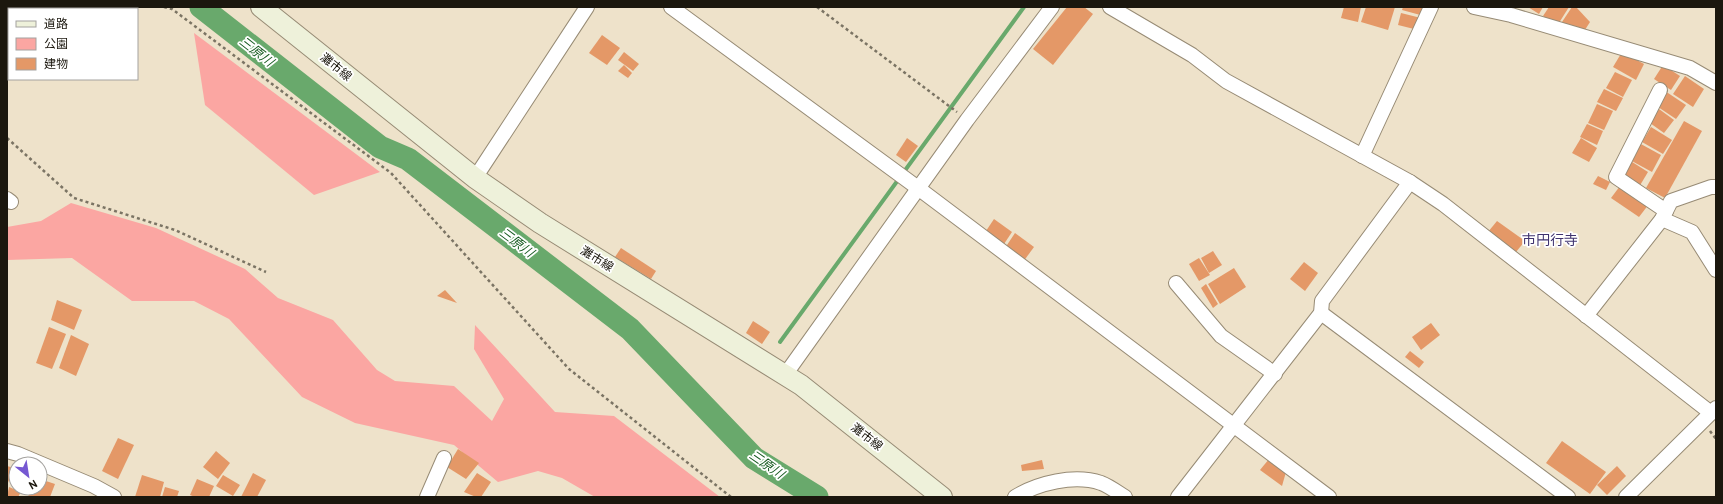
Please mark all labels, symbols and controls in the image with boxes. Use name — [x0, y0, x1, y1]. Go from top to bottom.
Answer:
legend — [8, 8, 138, 80]
text: 道路 — [44, 17, 68, 33]
water label: 三原川 — [235, 34, 278, 72]
text: 公園 — [44, 37, 68, 53]
street label: 灘市線 — [316, 50, 354, 85]
text: 建物 — [44, 57, 68, 73]
water label: 三原川 — [495, 225, 538, 263]
district label: 市円行寺 — [1522, 233, 1578, 250]
street label: 灘市線 — [577, 244, 616, 276]
street label: 灘市線 — [847, 420, 885, 455]
water label: 三原川 — [745, 448, 788, 485]
north arrow — [8, 456, 48, 496]
text: N — [26, 476, 39, 492]

